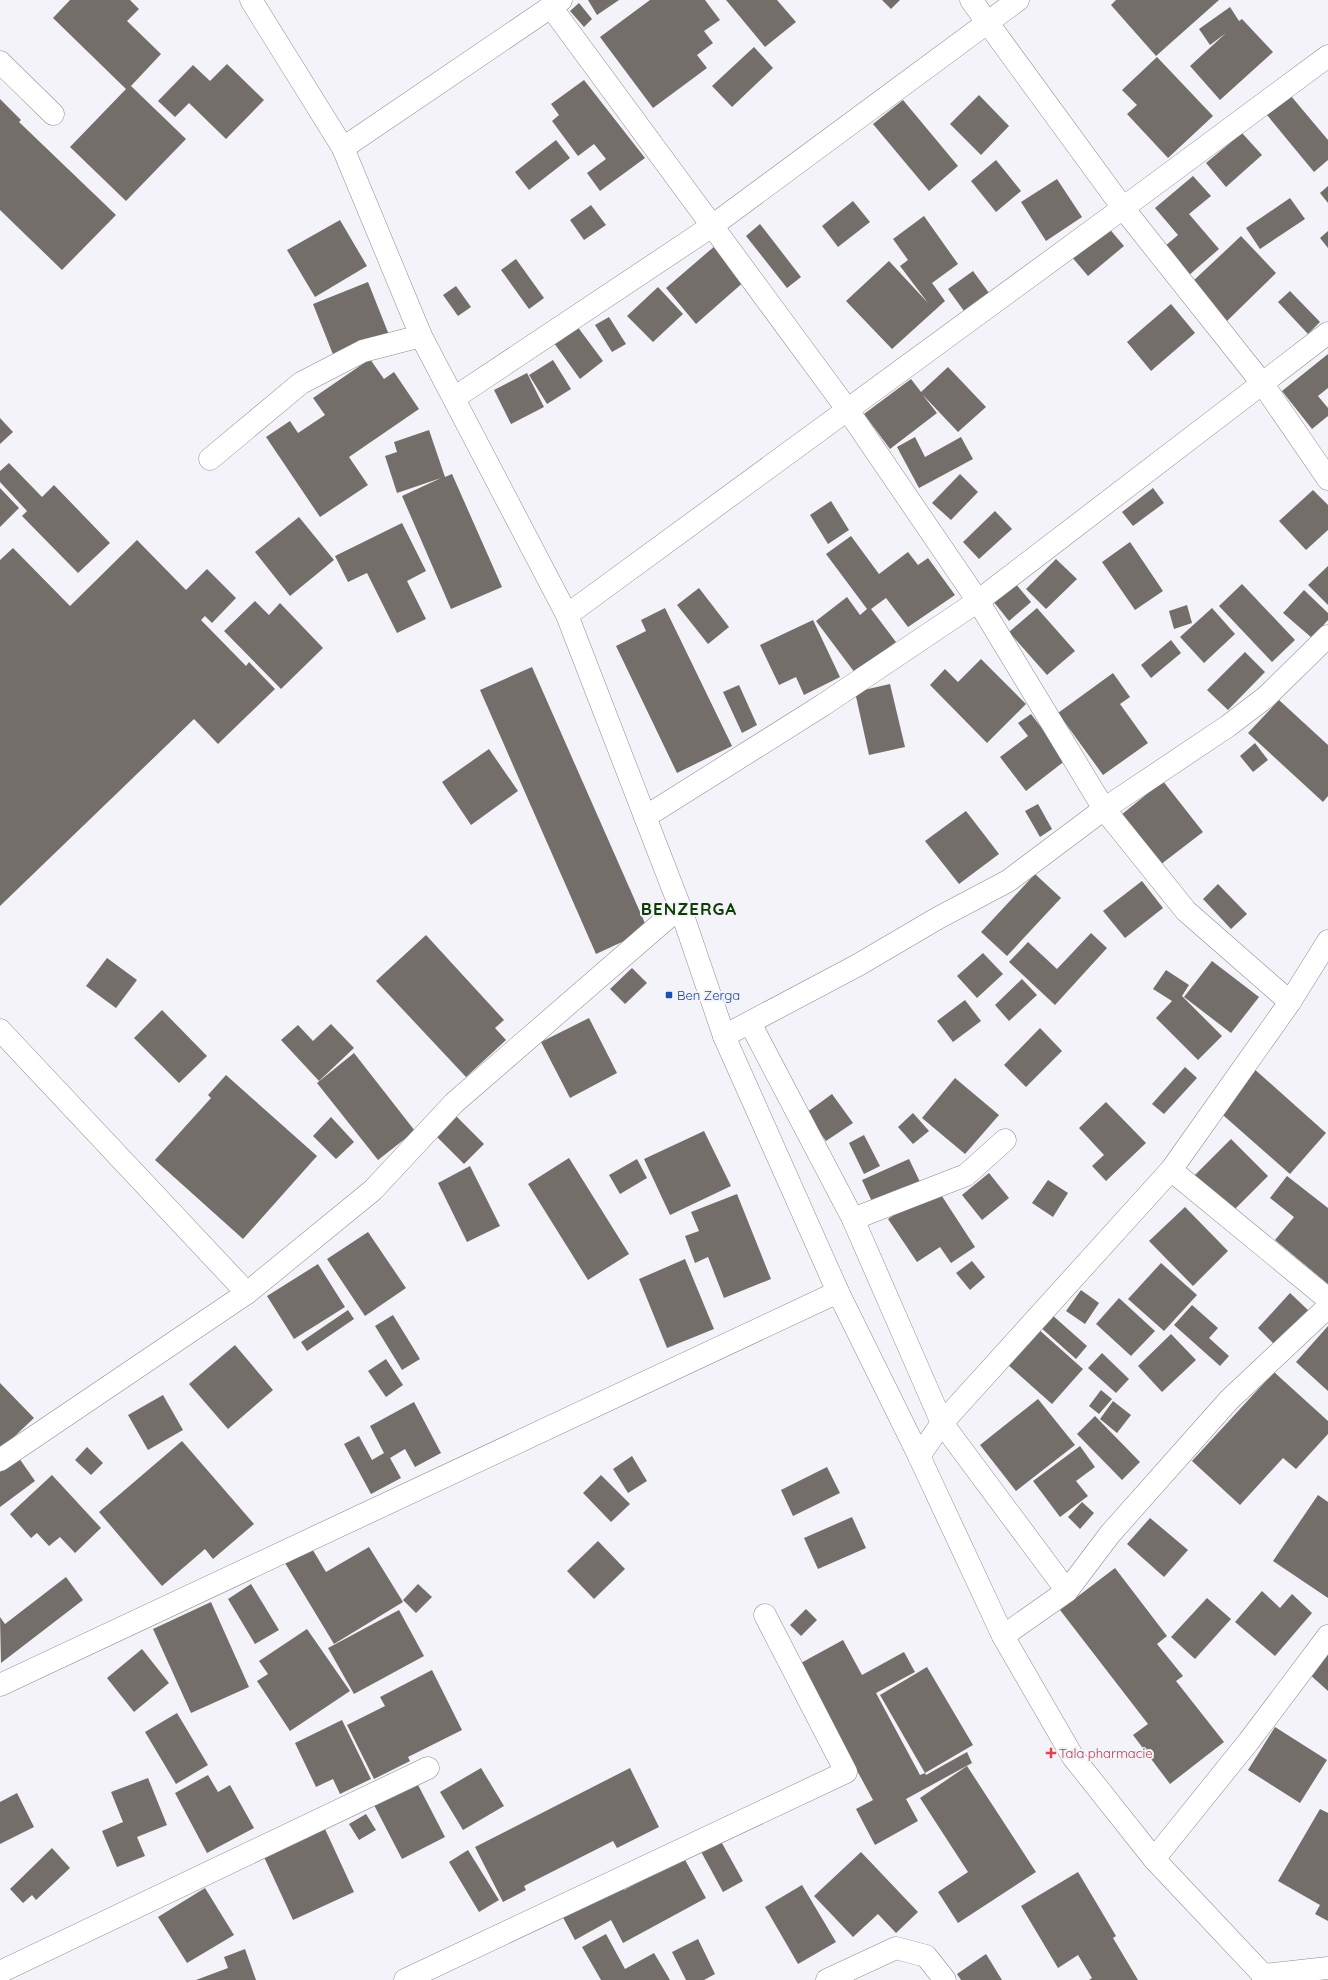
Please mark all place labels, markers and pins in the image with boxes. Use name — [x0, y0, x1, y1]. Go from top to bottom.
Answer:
place label: Ben Zerga — [677, 987, 740, 1003]
marker: Ben Zerga — [664, 990, 674, 1000]
place label: Tala pharmacie — [1059, 1745, 1153, 1761]
marker: Tala pharmacie — [1046, 1748, 1056, 1758]

